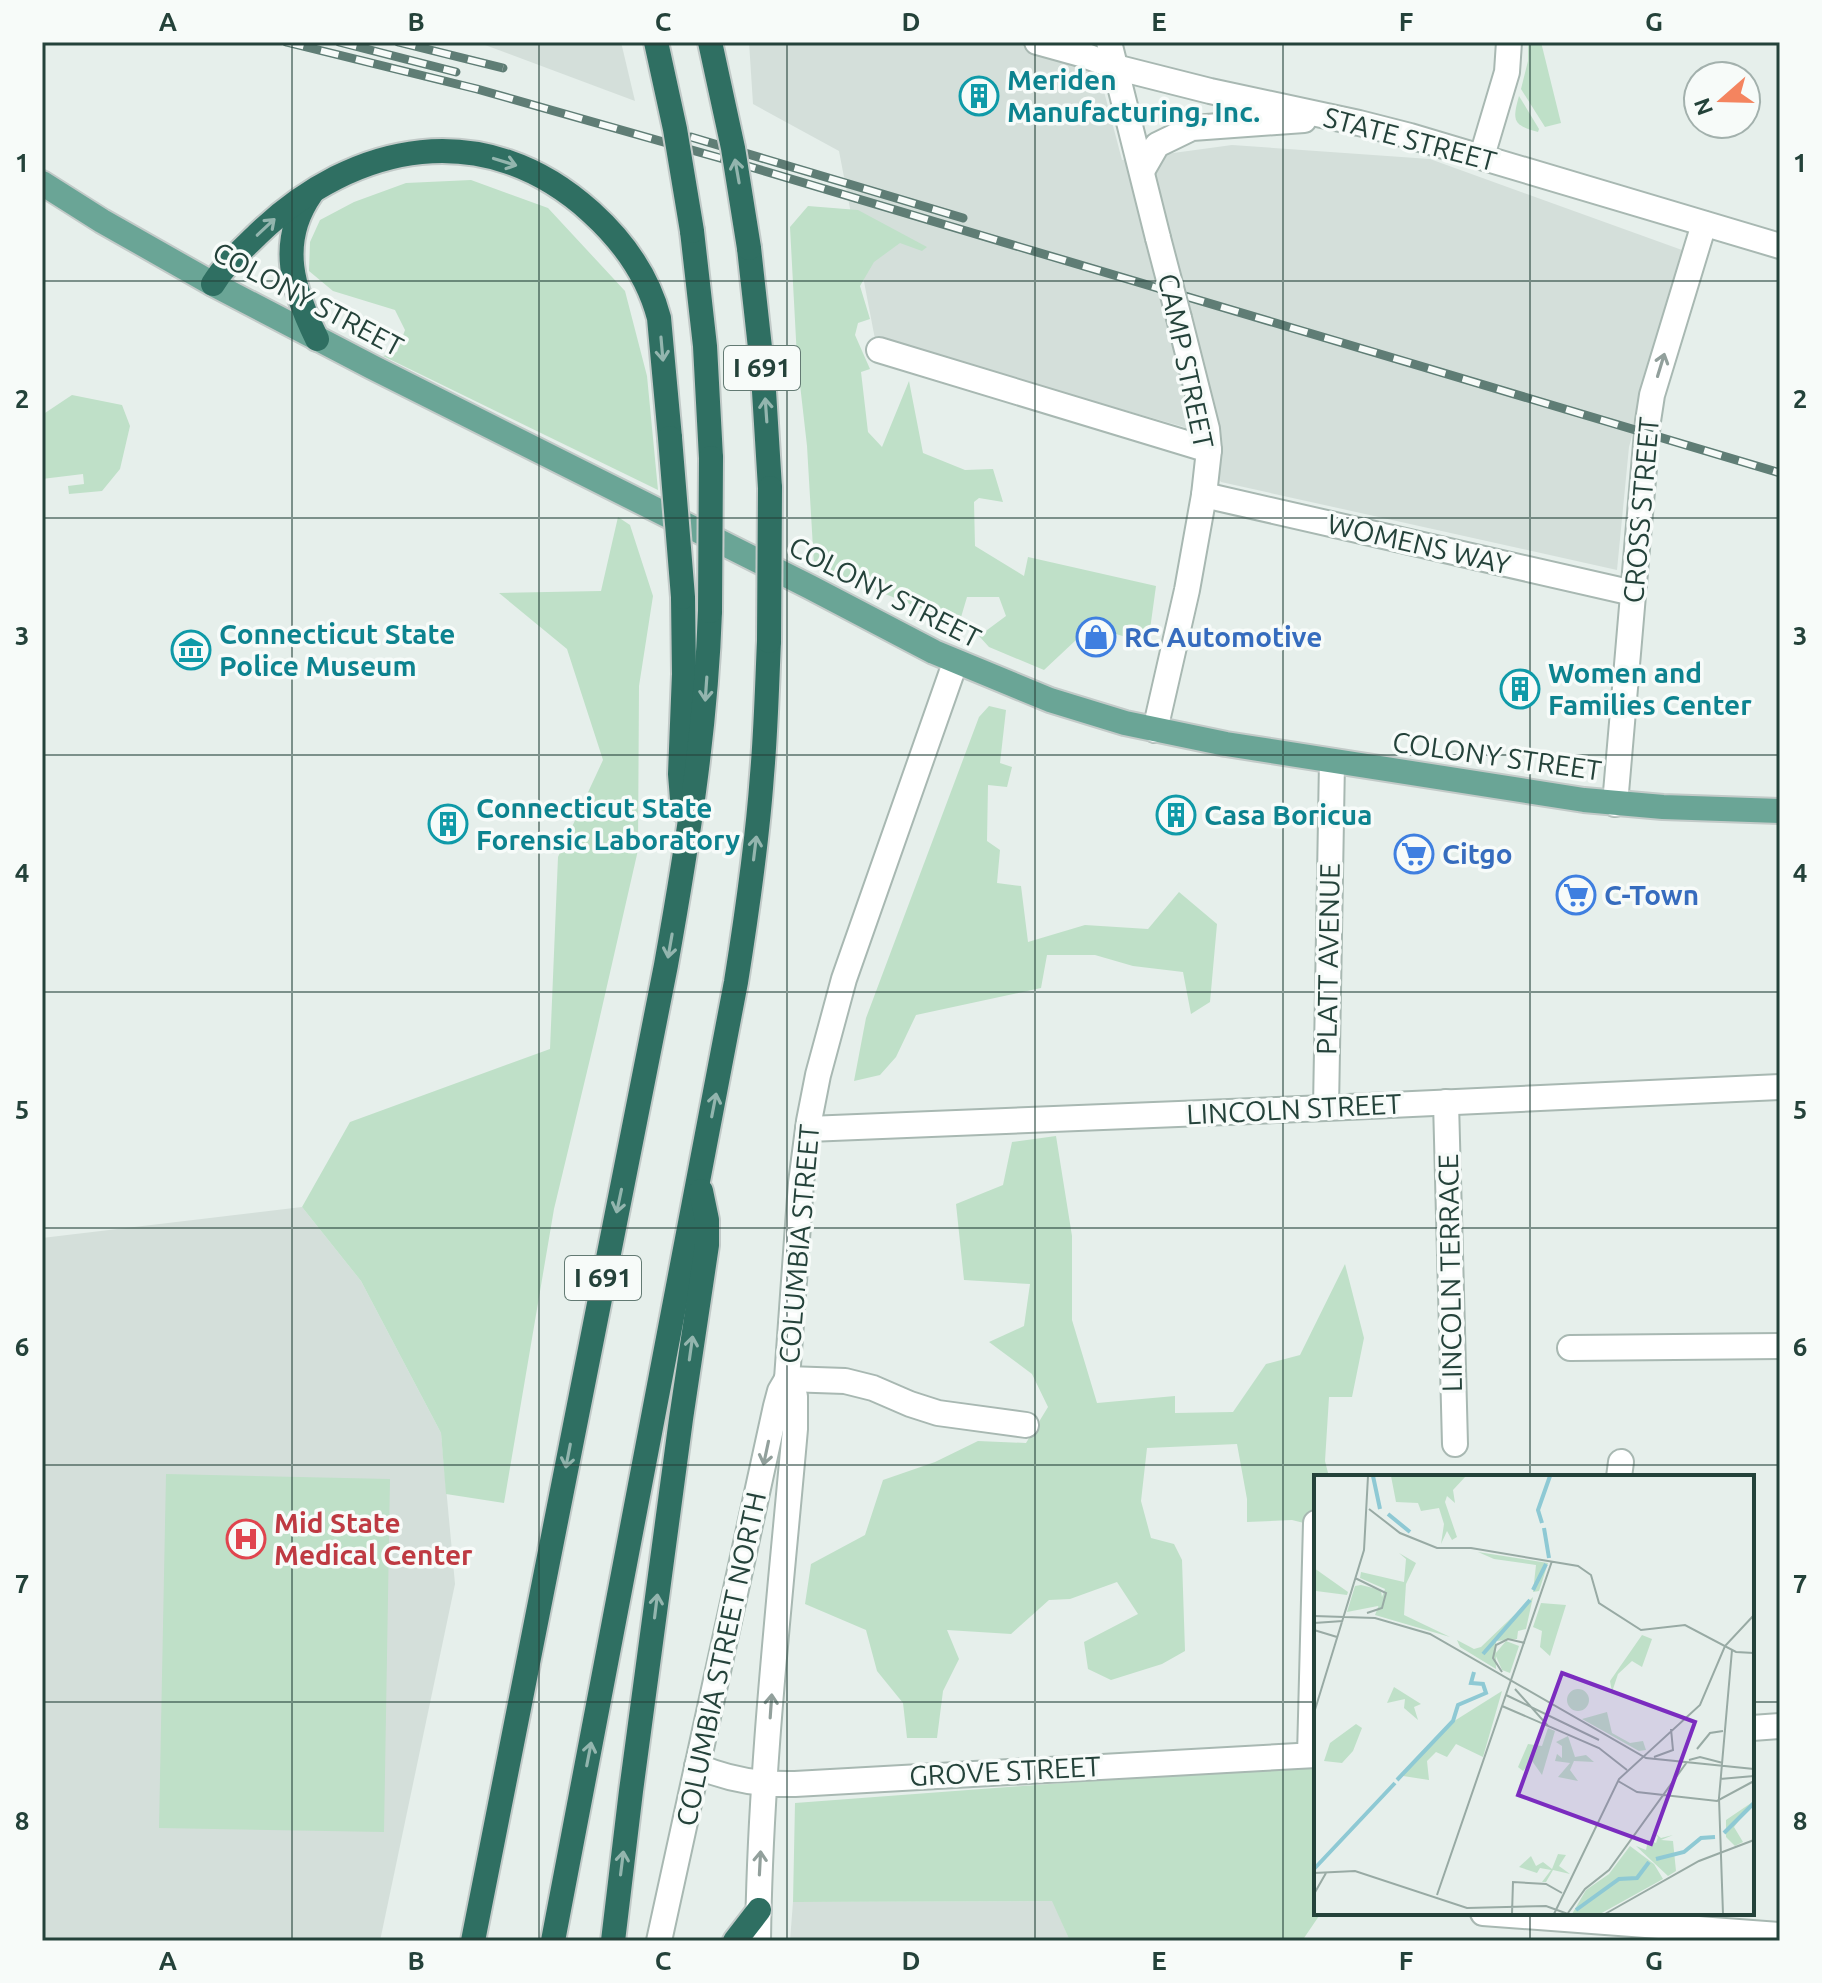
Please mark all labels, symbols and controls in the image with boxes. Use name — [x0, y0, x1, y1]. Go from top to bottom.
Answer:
text: A — [159, 7, 178, 36]
text: B — [407, 7, 425, 36]
text: C — [655, 7, 672, 36]
text: D — [902, 7, 920, 36]
text: E — [1151, 7, 1167, 36]
text: F — [1399, 7, 1413, 36]
text: G — [1645, 7, 1663, 36]
north arrow — [1682, 60, 1762, 140]
place label: Meriden Manufacturing, Inc. — [1007, 64, 1260, 127]
building icon: Meriden Manufacturing, Inc. — [958, 75, 1000, 117]
text: N — [1688, 95, 1717, 119]
street label: STATE STREET — [1320, 101, 1500, 177]
text: 1 — [15, 148, 29, 177]
text: 1 — [1793, 148, 1807, 177]
one-way arrow — [491, 155, 517, 170]
one-way arrow — [728, 159, 743, 184]
one-way arrow — [256, 217, 276, 236]
street label: COLONY STREET — [208, 235, 409, 362]
street label: CAMP STREET — [1153, 271, 1220, 452]
one-way arrow — [654, 335, 669, 362]
road number: I 691 — [724, 346, 800, 390]
one-way arrow — [1654, 352, 1669, 378]
text: 2 — [15, 384, 29, 413]
text: 2 — [1793, 384, 1807, 413]
one-way arrow — [758, 397, 773, 424]
street label: CROSS STREET — [1617, 415, 1664, 604]
street label: WOMENS WAY — [1325, 507, 1514, 580]
street label: COLONY STREET — [784, 530, 987, 653]
shop icon: RC Automotive — [1075, 616, 1117, 658]
place label: Connecticut State Police Museum — [219, 618, 455, 681]
text: 3 — [15, 621, 29, 650]
place label: RC Automotive — [1124, 621, 1322, 652]
text: 3 — [1793, 621, 1807, 650]
museum icon: Connecticut State Police Museum — [170, 629, 212, 671]
place label: Women and Families Center — [1548, 657, 1752, 720]
building icon: Women and Families Center — [1499, 668, 1541, 710]
one-way arrow — [698, 675, 713, 702]
street label: COLONY STREET — [1390, 725, 1604, 786]
place label: Connecticut State Forensic Laboratory — [476, 792, 740, 855]
building icon: Casa Boricua — [1155, 794, 1197, 836]
place label: Casa Boricua — [1204, 799, 1372, 830]
building icon: Connecticut State Forensic Laboratory — [427, 803, 469, 845]
supermarket icon: Citgo — [1393, 833, 1435, 875]
one-way arrow — [747, 835, 762, 862]
place label: Citgo — [1442, 838, 1513, 869]
text: 4 — [15, 858, 29, 887]
text: 4 — [1793, 858, 1807, 887]
street label: PLATT AVENUE — [1310, 863, 1345, 1055]
supermarket icon: C-Town — [1555, 874, 1597, 916]
place label: C-Town — [1604, 879, 1699, 910]
one-way arrow — [661, 933, 676, 959]
street label: LINCOLN STREET — [1186, 1087, 1403, 1130]
one-way arrow — [707, 1093, 722, 1118]
text: 5 — [15, 1095, 29, 1124]
text: 5 — [1793, 1095, 1807, 1124]
street label: COLUMBIA STREET — [773, 1122, 824, 1365]
street label: LINCOLN TERRACE — [1432, 1154, 1467, 1392]
one-way arrow — [610, 1188, 625, 1214]
road number: I 691 — [565, 1256, 641, 1300]
text: 6 — [15, 1332, 29, 1361]
text: 6 — [1793, 1332, 1807, 1361]
one-way arrow — [684, 1336, 699, 1361]
one-way arrow — [758, 1440, 773, 1465]
one-way arrow — [560, 1443, 575, 1469]
inset map — [1314, 1475, 1754, 1915]
street label: COLUMBIA STREET NORTH — [670, 1489, 771, 1829]
place label: Mid State Medical Center — [274, 1507, 473, 1570]
hospital icon: Mid State Medical Center — [225, 1518, 267, 1560]
text: 7 — [15, 1569, 29, 1598]
text: 7 — [1793, 1569, 1807, 1598]
one-way arrow — [649, 1593, 664, 1620]
one-way arrow — [764, 1693, 779, 1720]
one-way arrow — [582, 1742, 597, 1768]
street label: GROVE STREET — [908, 1750, 1102, 1791]
text: 8 — [15, 1806, 29, 1835]
text: 8 — [1793, 1806, 1807, 1835]
one-way arrow — [753, 1850, 768, 1877]
one-way arrow — [614, 1851, 629, 1877]
text: A — [159, 1946, 178, 1975]
text: B — [407, 1946, 425, 1975]
text: C — [655, 1946, 672, 1975]
text: D — [902, 1946, 920, 1975]
text: E — [1151, 1946, 1167, 1975]
text: F — [1399, 1946, 1413, 1975]
text: G — [1645, 1946, 1663, 1975]

